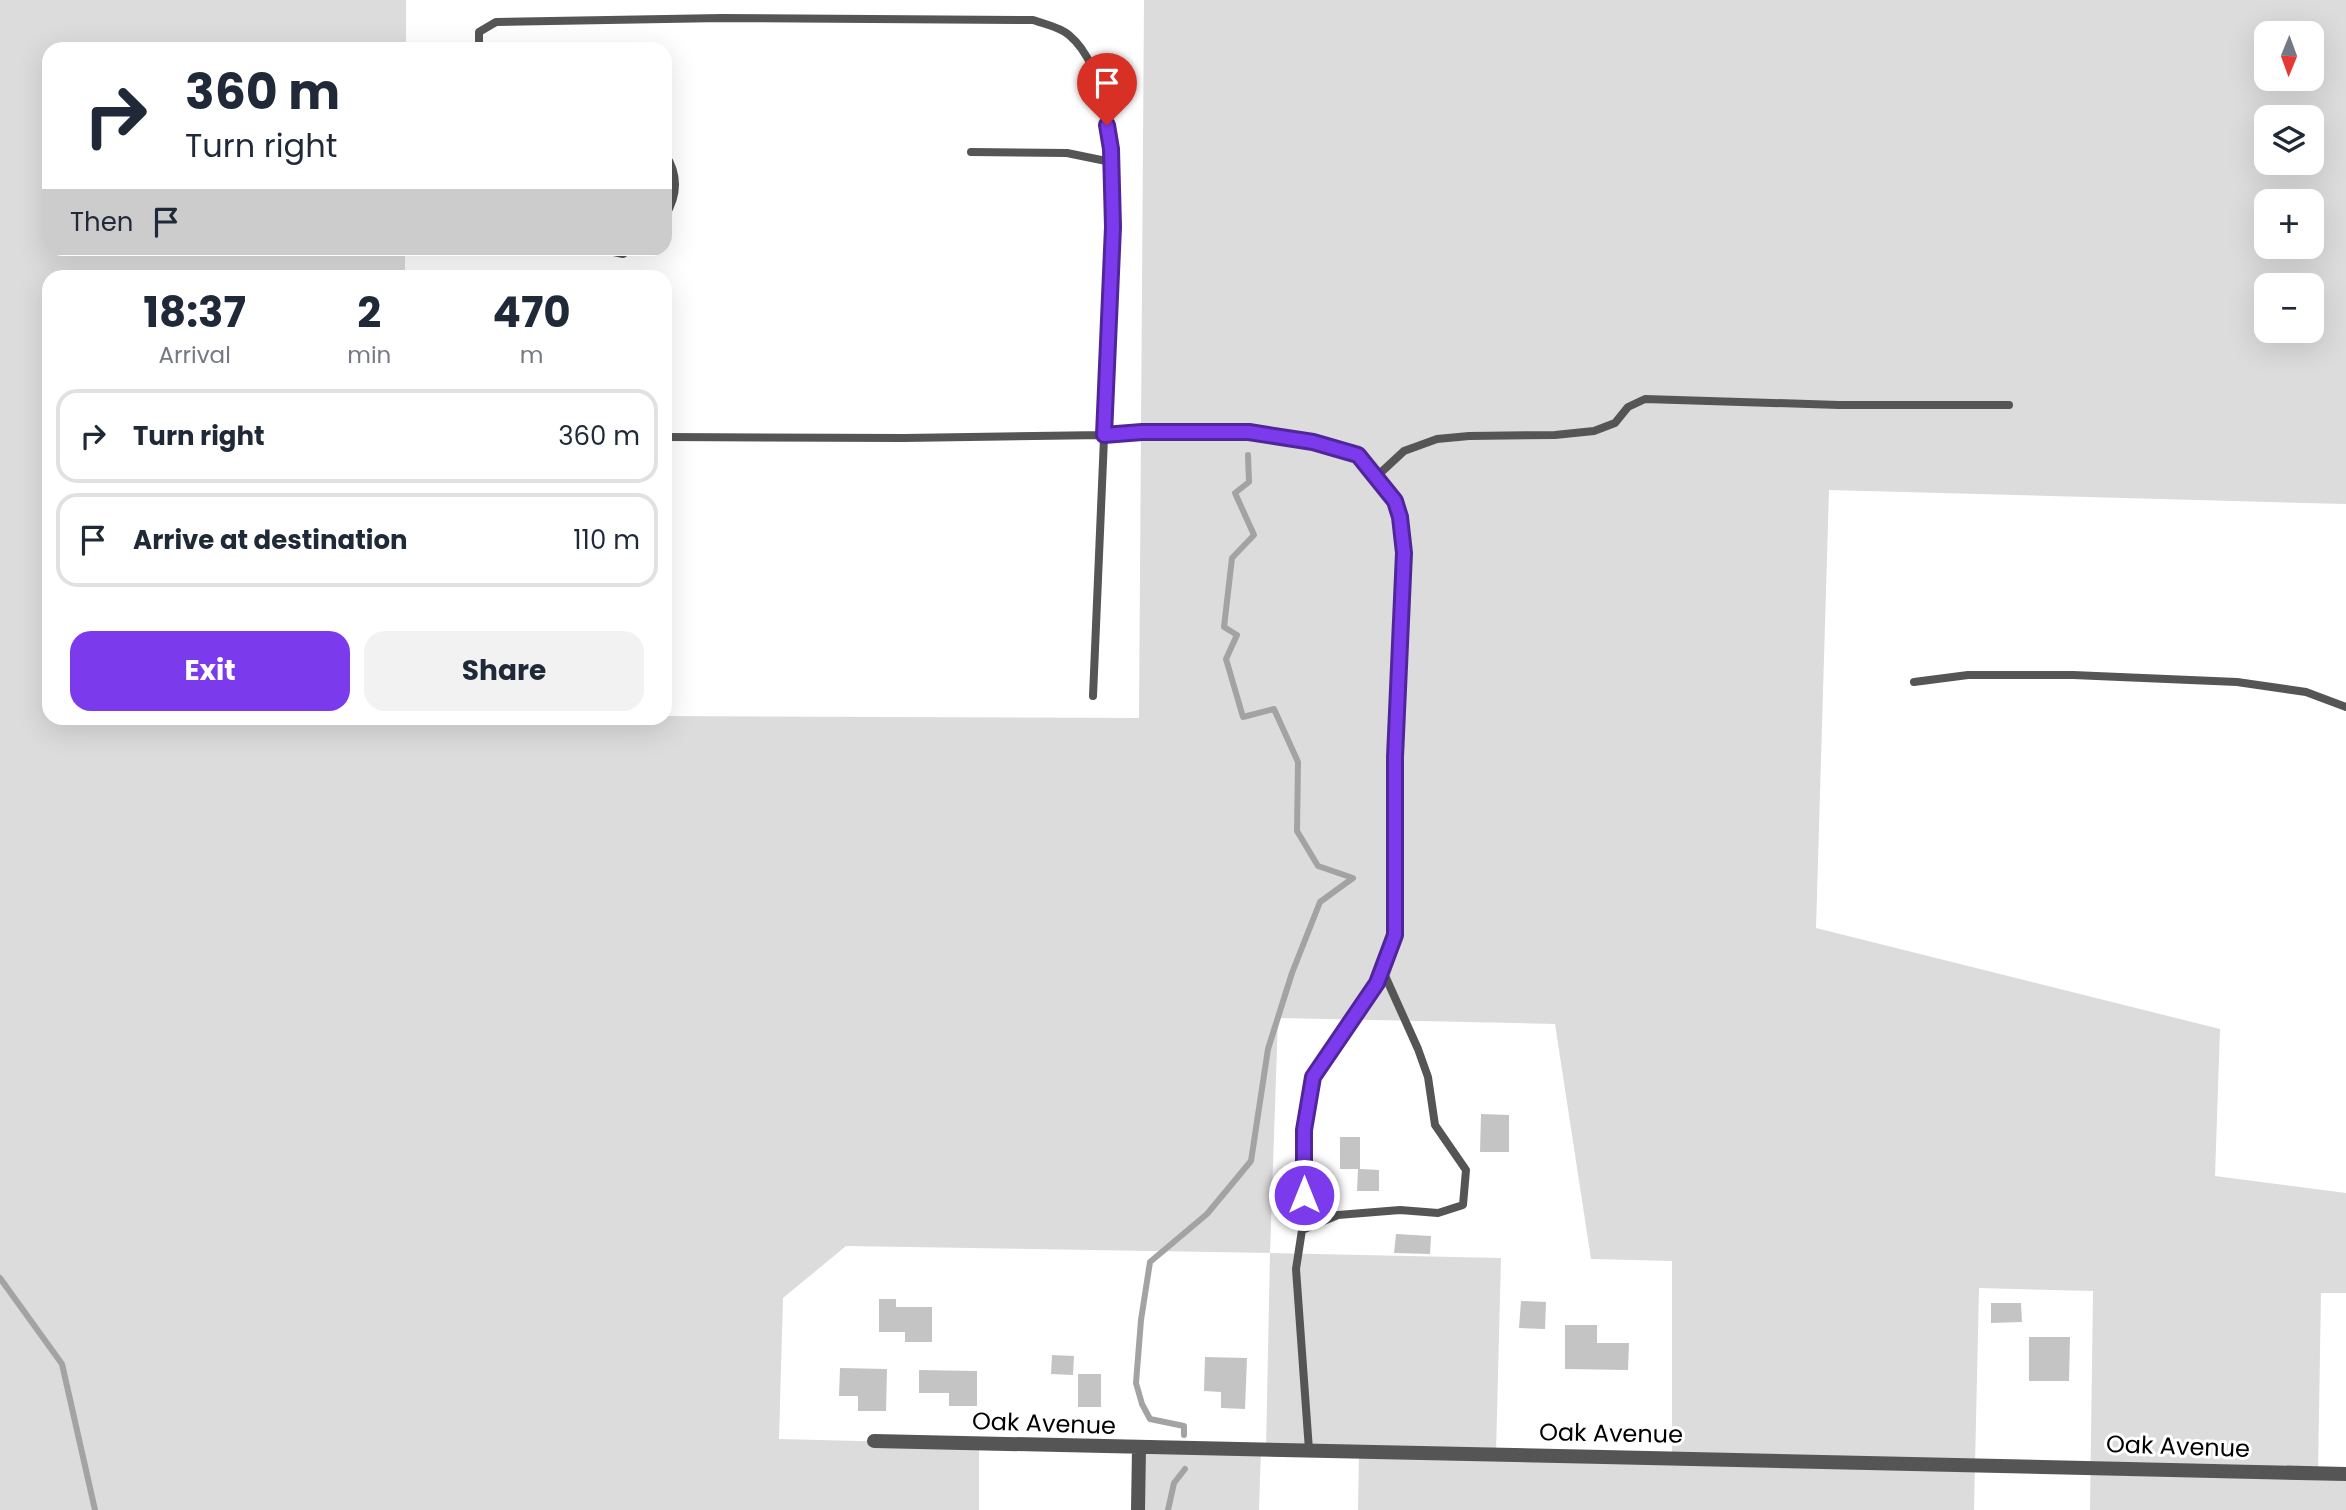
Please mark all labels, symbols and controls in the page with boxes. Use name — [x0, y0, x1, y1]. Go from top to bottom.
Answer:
north arrow — [2254, 21, 2324, 91]
map controls — [2254, 21, 2324, 343]
pin — [1077, 53, 1137, 125]
text: 360 m — [185, 58, 340, 126]
icon: arrive — [1088, 64, 1126, 102]
icon: right — [70, 70, 161, 161]
button: layers — [2254, 105, 2324, 175]
text: Turn right — [185, 123, 337, 168]
button: + — [2254, 189, 2324, 259]
icon: arrive — [147, 203, 185, 241]
text: Then — [70, 204, 133, 240]
button: − — [2254, 273, 2324, 343]
text: 18:37 — [143, 283, 246, 342]
text: 2 — [357, 283, 381, 342]
text: 470 — [492, 283, 571, 342]
text: Arrival — [158, 339, 231, 371]
text: min — [347, 339, 391, 371]
text: m — [520, 339, 543, 371]
icon: right — [74, 417, 112, 455]
text: Turn right — [133, 418, 265, 454]
text: 360 m — [558, 418, 640, 454]
icon: arrive — [74, 521, 112, 559]
text: Arrive at destination — [133, 522, 408, 558]
text: 110 m — [573, 522, 640, 558]
button: Exit — [70, 631, 350, 711]
button: Share — [364, 631, 644, 711]
position arrow — [1267, 1158, 1341, 1232]
street label: Oak Avenue — [971, 1404, 1117, 1442]
street label: Oak Avenue — [1539, 1415, 1683, 1451]
street label: Oak Avenue — [2105, 1427, 2251, 1465]

